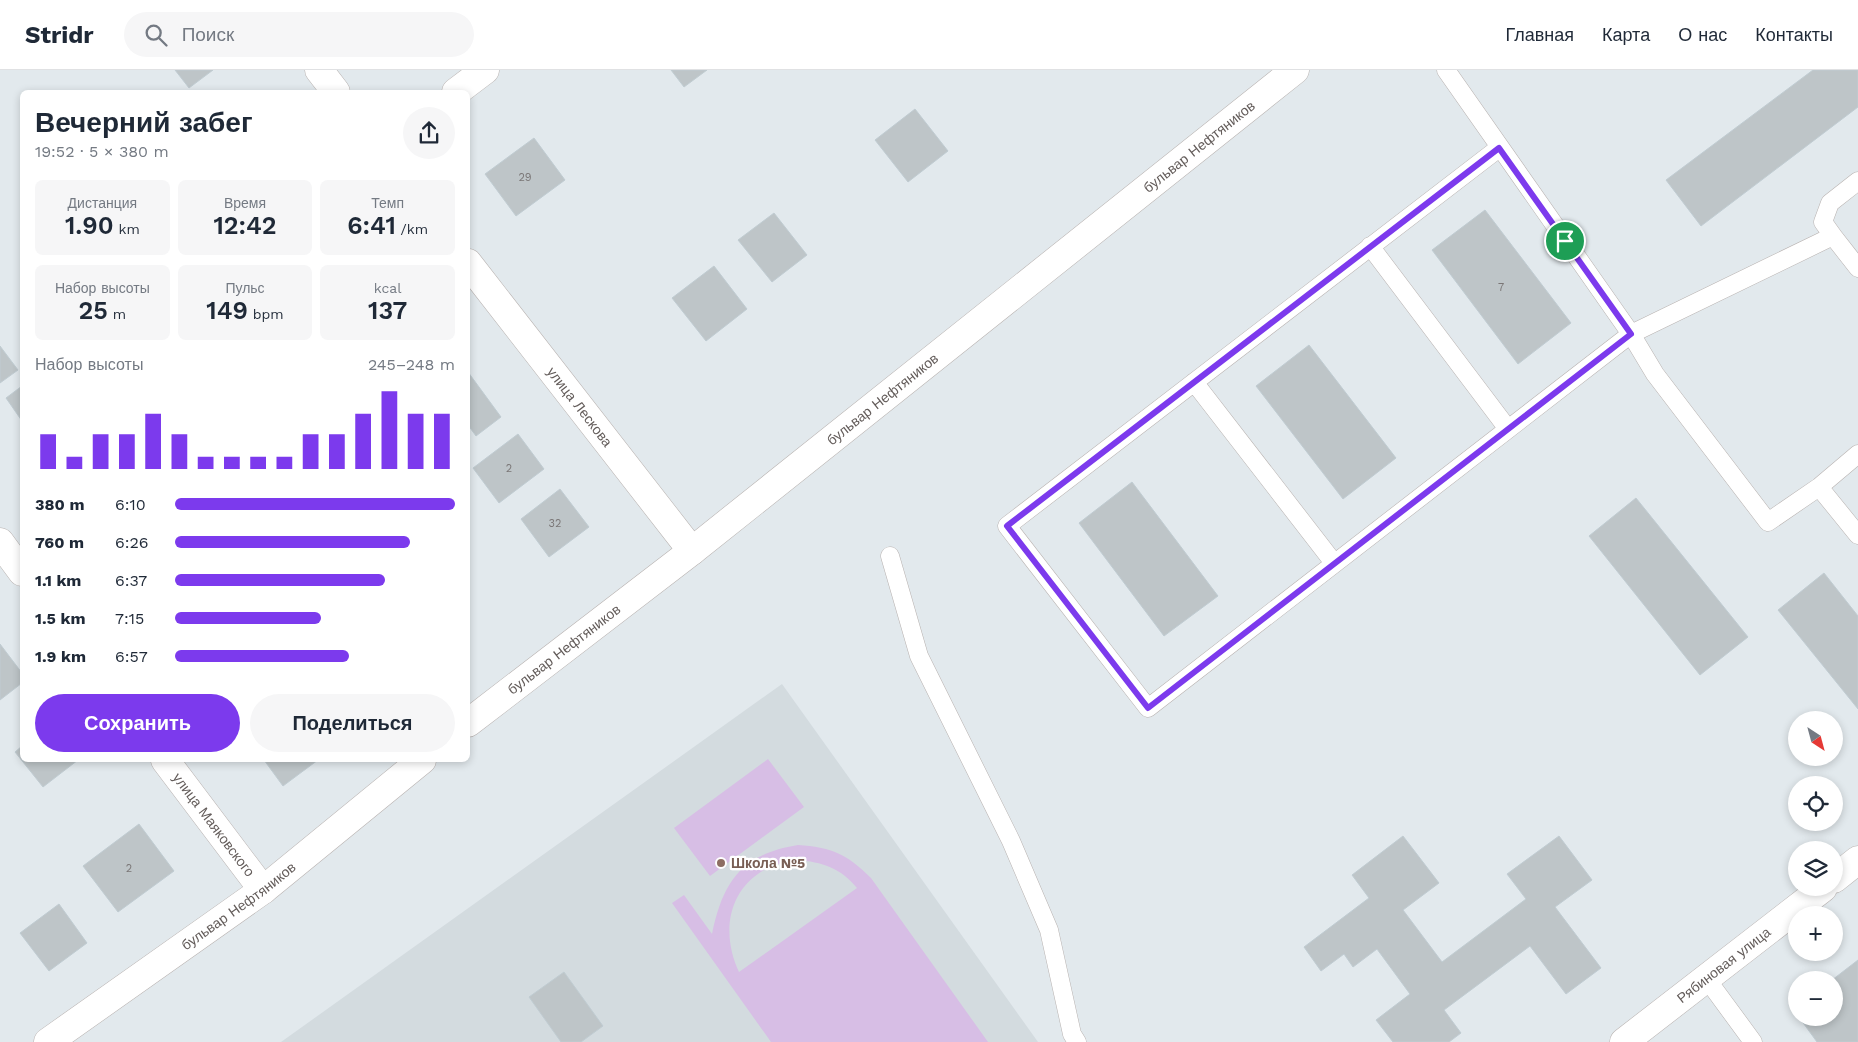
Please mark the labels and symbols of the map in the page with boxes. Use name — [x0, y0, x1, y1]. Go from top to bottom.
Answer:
street label: бульвар Нефтяников — [1140, 97, 1258, 196]
house number: 29 — [518, 171, 532, 184]
pin — [1544, 220, 1586, 262]
house number: 7 — [1498, 281, 1504, 294]
street label: бульвар Нефтяников — [824, 350, 941, 448]
street label: улица Лескова — [544, 364, 616, 450]
house number: 2 — [506, 462, 512, 475]
house number: 32 — [549, 517, 561, 530]
street label: бульвар Нефтяников — [504, 601, 623, 698]
north arrow — [1788, 711, 1842, 766]
street label: улица Маяковского — [170, 770, 258, 880]
place label: Школа №5 — [731, 855, 805, 871]
marker: Школа №5 — [715, 857, 727, 869]
street label: бульвар Нефтяников — [178, 859, 299, 953]
house number: 2 — [126, 862, 132, 875]
street label: Рябиновая улица — [1674, 924, 1774, 1006]

